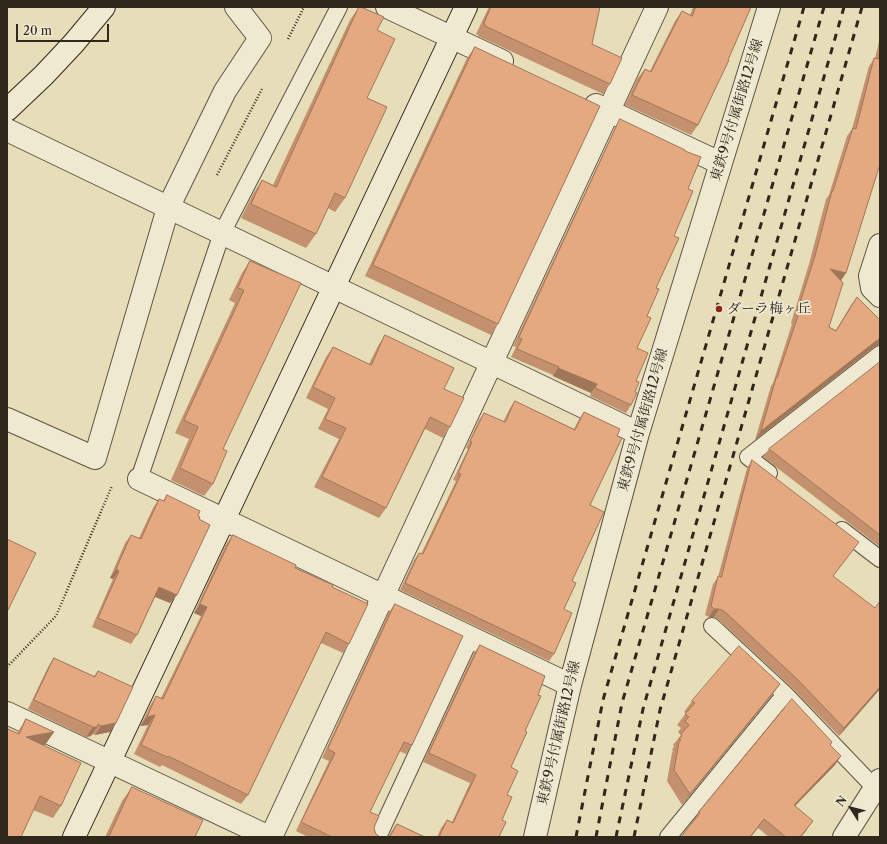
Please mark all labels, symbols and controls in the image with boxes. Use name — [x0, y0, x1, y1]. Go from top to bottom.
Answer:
scale bar — [18, 16, 111, 42]
text: 20 m — [23, 23, 52, 38]
street label: 東鉄9号付属街路12号線 — [707, 37, 767, 183]
place label: ダーラ梅ヶ丘 — [727, 301, 811, 317]
marker: ダーラ梅ヶ丘 — [714, 304, 724, 314]
street label: 東鉄9号付属街路12号線 — [615, 346, 671, 494]
street label: 東鉄9号付属街路12号線 — [534, 659, 584, 807]
north arrow — [831, 788, 871, 828]
text: N — [833, 793, 850, 809]

